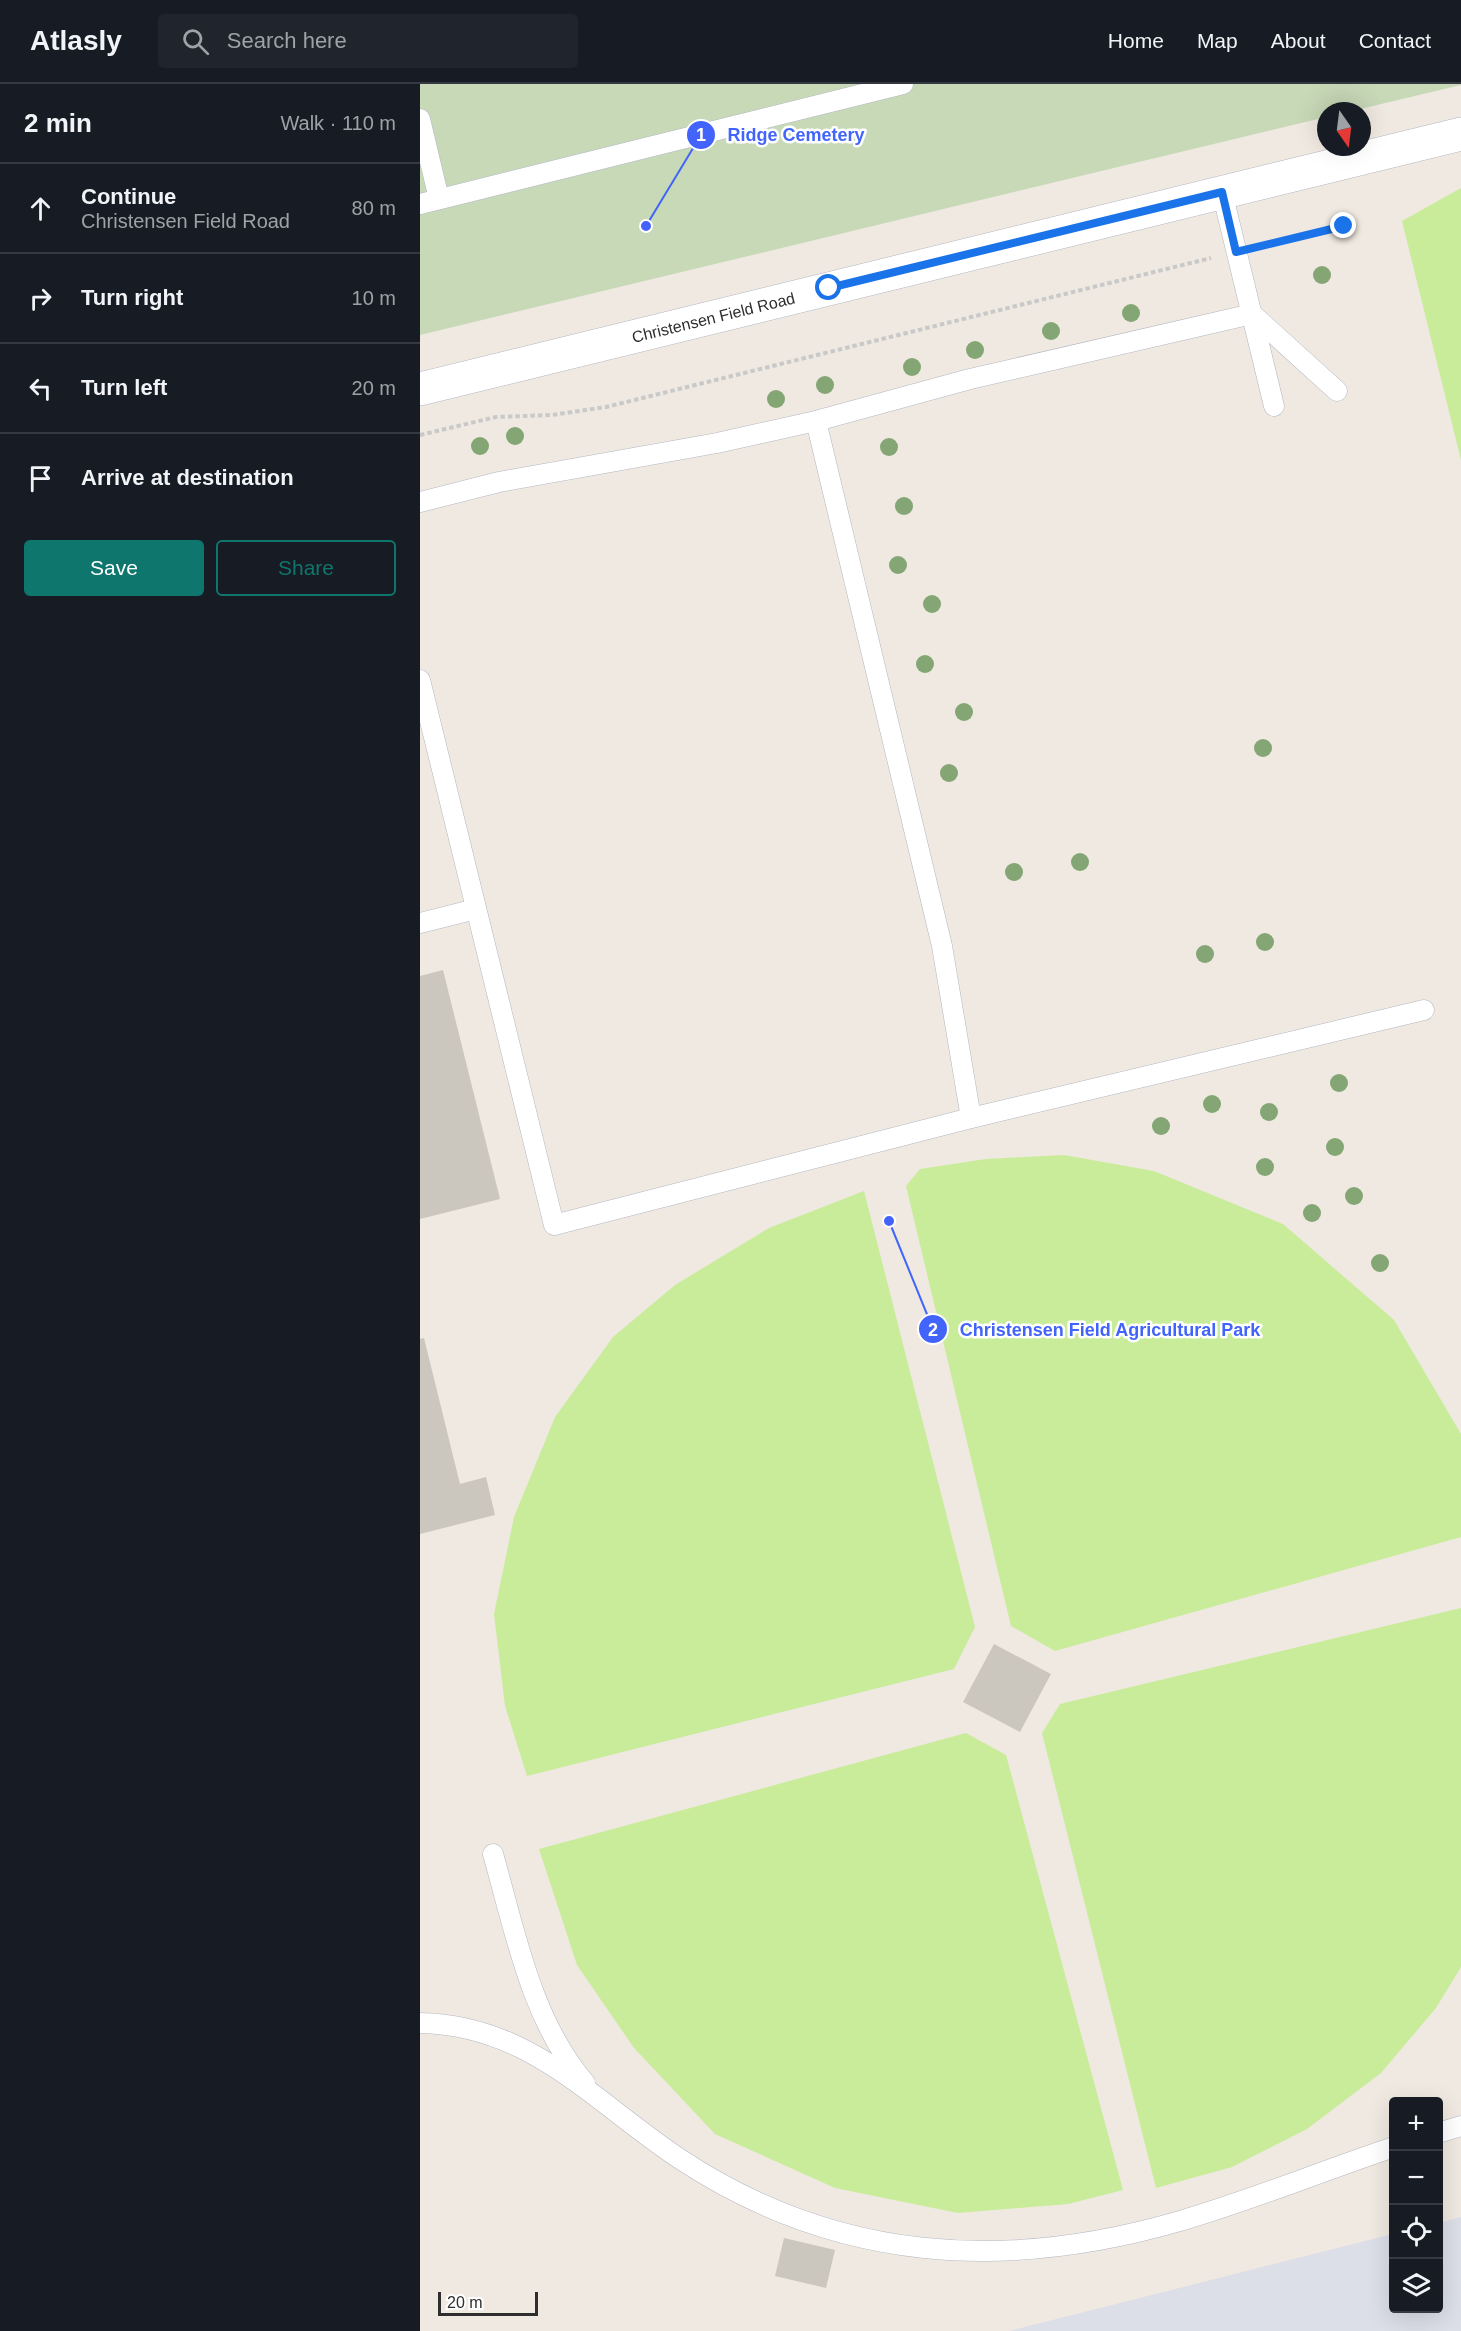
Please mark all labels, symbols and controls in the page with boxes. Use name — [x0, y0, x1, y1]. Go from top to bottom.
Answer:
search box — [158, 14, 578, 68]
text: Atlasly — [30, 25, 122, 56]
icon: search — [179, 25, 212, 58]
text: Search here — [227, 28, 347, 53]
text: Home — [1108, 29, 1164, 52]
text: Map — [1197, 29, 1238, 52]
text: About — [1271, 29, 1326, 52]
text: Contact — [1359, 29, 1431, 52]
north arrow — [1317, 102, 1371, 156]
text: 2 min — [24, 108, 92, 138]
text: Walk · 110 m — [280, 112, 396, 134]
callout: Ridge Cemetery — [686, 117, 877, 153]
text: 1 — [696, 125, 706, 145]
text: Ridge Cemetery — [727, 125, 865, 145]
text: Continue — [81, 184, 176, 209]
icon: ahead — [24, 192, 57, 225]
text: 80 m — [352, 197, 396, 219]
text: Christensen Field Road — [81, 210, 290, 232]
route end — [1330, 212, 1356, 238]
route start — [815, 274, 841, 300]
icon: right — [24, 282, 57, 315]
text: Turn right — [81, 285, 183, 310]
text: 10 m — [352, 287, 396, 309]
street label: Christensen Field Road — [630, 289, 797, 346]
icon: left — [24, 372, 57, 405]
text: Turn left — [81, 375, 167, 400]
text: 20 m — [352, 377, 396, 399]
icon: arrive — [24, 462, 57, 495]
text: Arrive at destination — [81, 465, 294, 490]
button: Save — [24, 540, 204, 596]
button: Share — [216, 540, 396, 596]
callout: Christensen Field Agricultural Park — [918, 1311, 1273, 1347]
text: 2 — [928, 1320, 938, 1340]
text: Christensen Field Agricultural Park — [960, 1320, 1261, 1340]
map controls — [1389, 2097, 1443, 2313]
button: + — [1389, 2097, 1443, 2151]
button: − — [1389, 2151, 1443, 2205]
button: locate — [1389, 2205, 1443, 2259]
button: layers — [1389, 2259, 1443, 2313]
scale bar — [438, 2289, 538, 2316]
text: 20 m — [447, 2294, 483, 2311]

